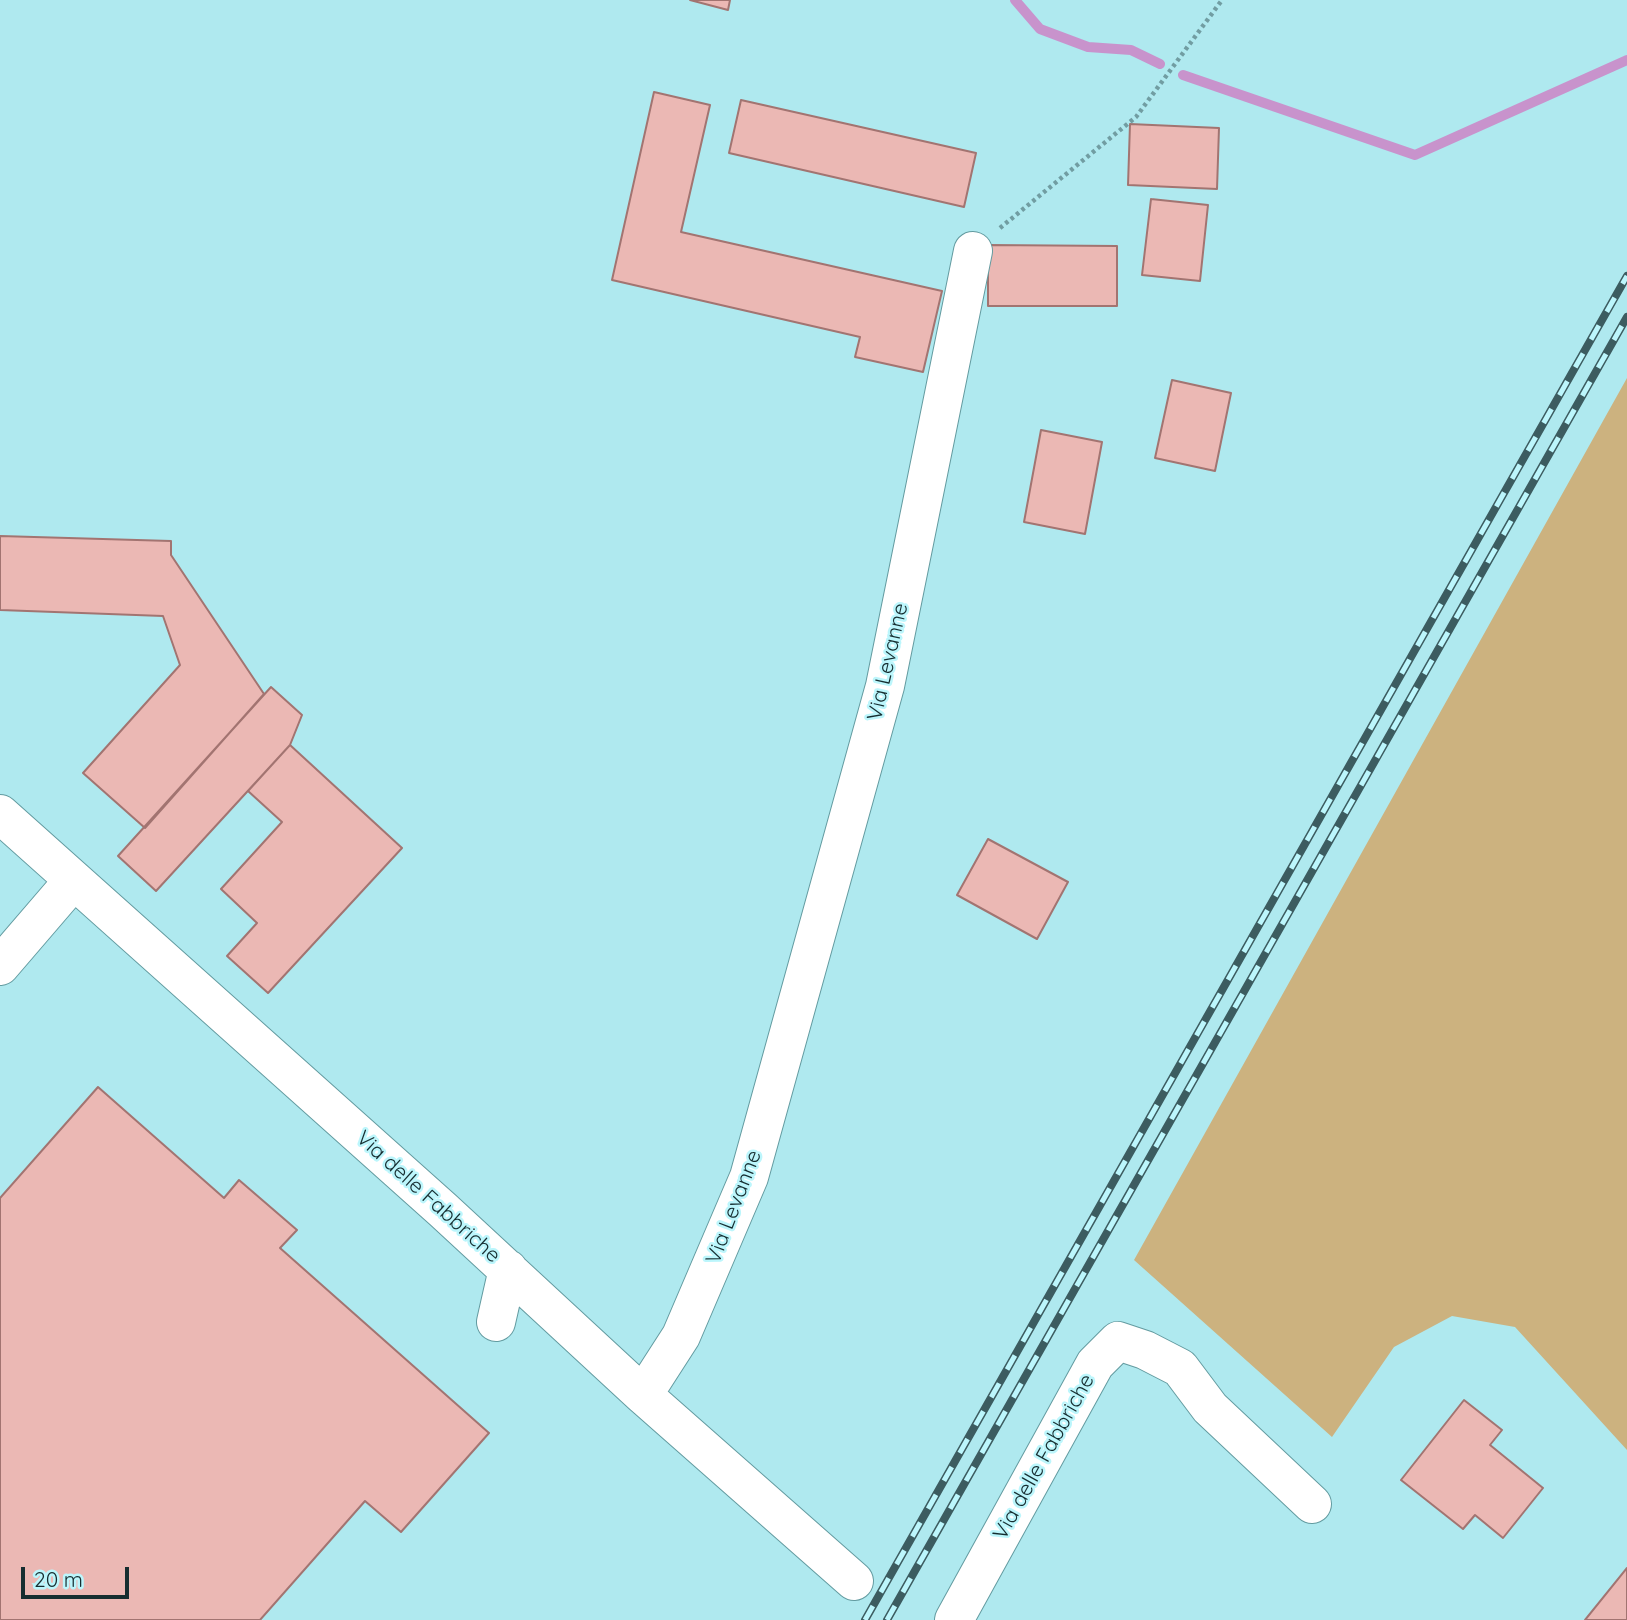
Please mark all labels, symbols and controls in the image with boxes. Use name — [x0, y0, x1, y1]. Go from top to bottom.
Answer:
street label: Via Levanne — [862, 601, 914, 723]
street label: Via delle Fabbriche — [351, 1126, 505, 1268]
street label: Via Levanne — [701, 1147, 767, 1267]
street label: Via delle Fabbriche — [988, 1370, 1100, 1544]
scale bar — [24, 1554, 133, 1598]
text: 20 m — [34, 1566, 83, 1592]

